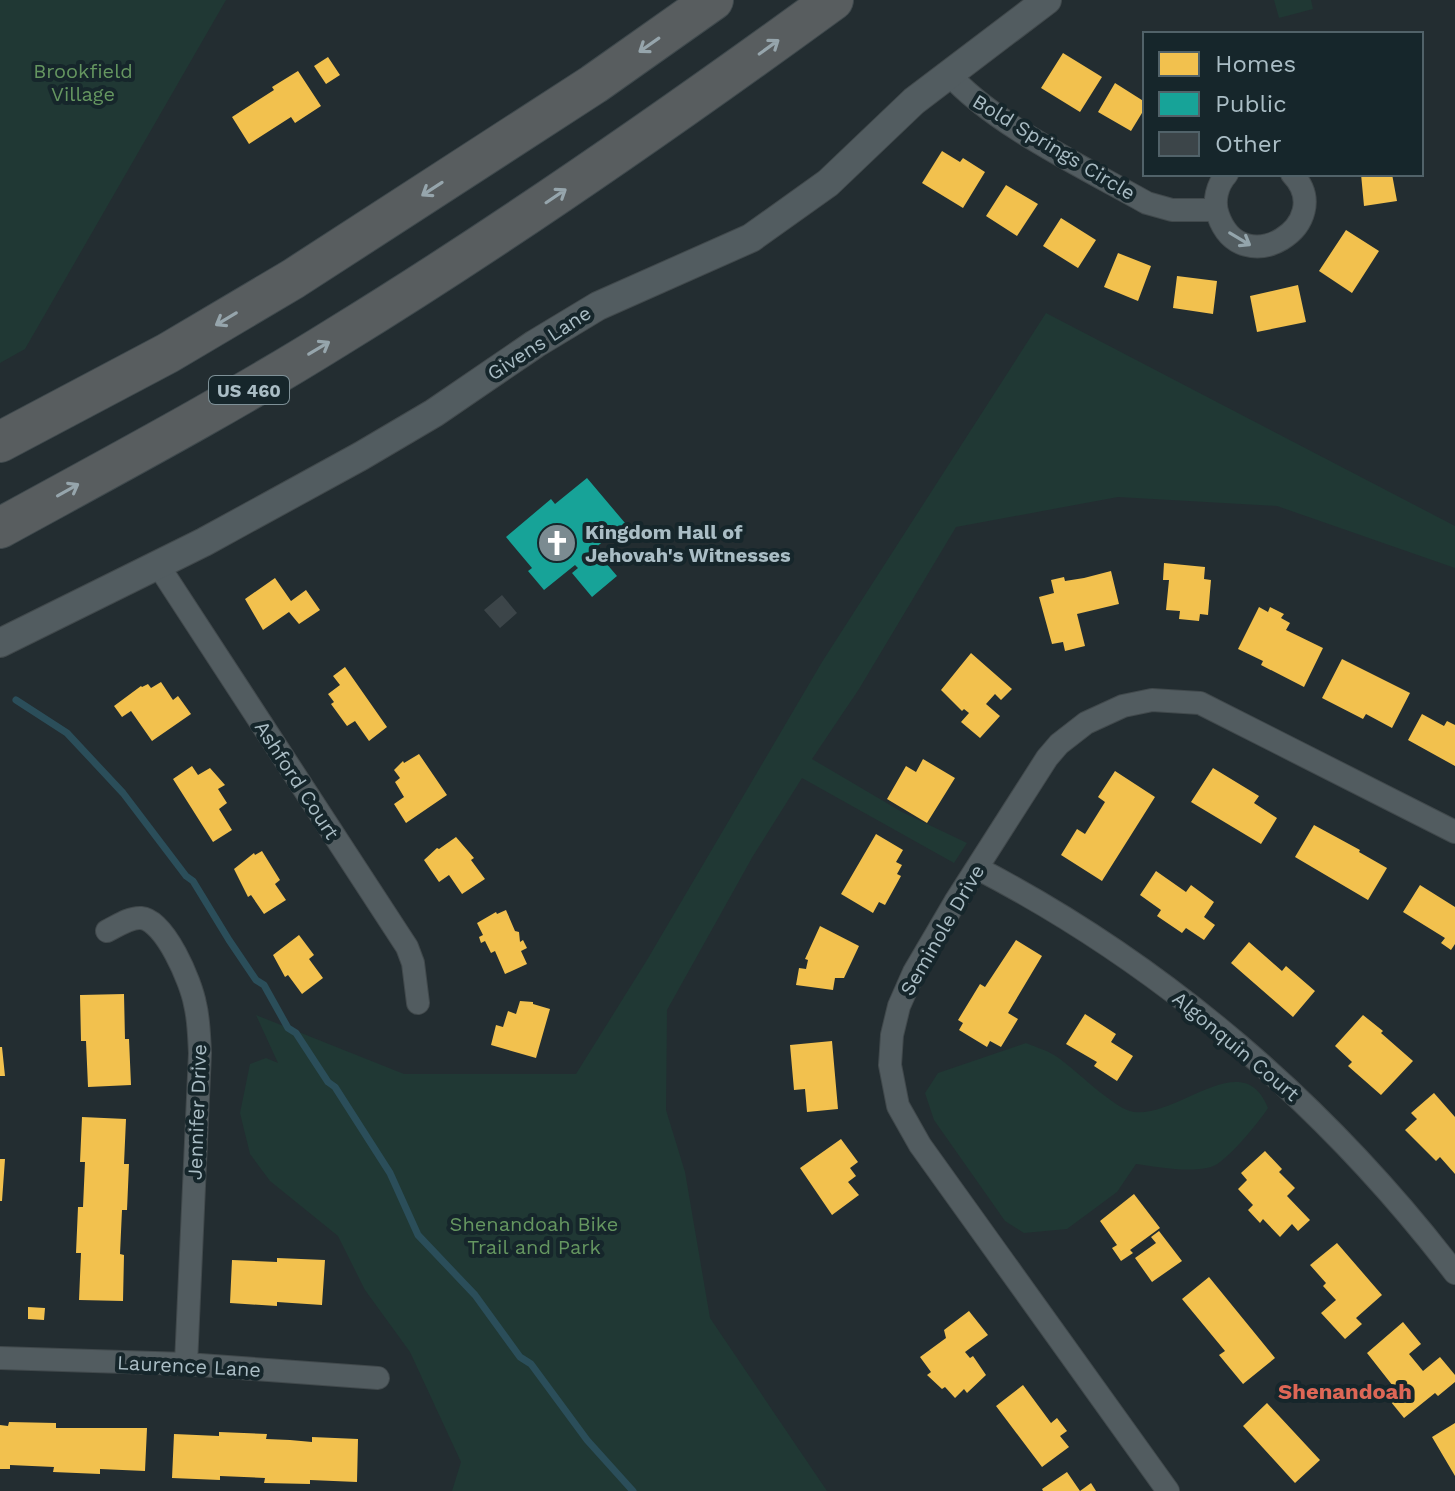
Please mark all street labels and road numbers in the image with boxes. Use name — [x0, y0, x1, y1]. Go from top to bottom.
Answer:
street label: Bold Springs Circle — [968, 89, 1140, 205]
street label: Givens Lane — [483, 301, 595, 385]
road number: US 460 — [209, 376, 289, 404]
street label: Ashford Court — [250, 716, 345, 844]
street label: Seminole Drive — [895, 860, 989, 1000]
street label: Algonquin Court — [1168, 986, 1305, 1106]
street label: Jennifer Drive — [183, 1044, 211, 1180]
street label: Laurence Lane — [116, 1350, 262, 1382]

